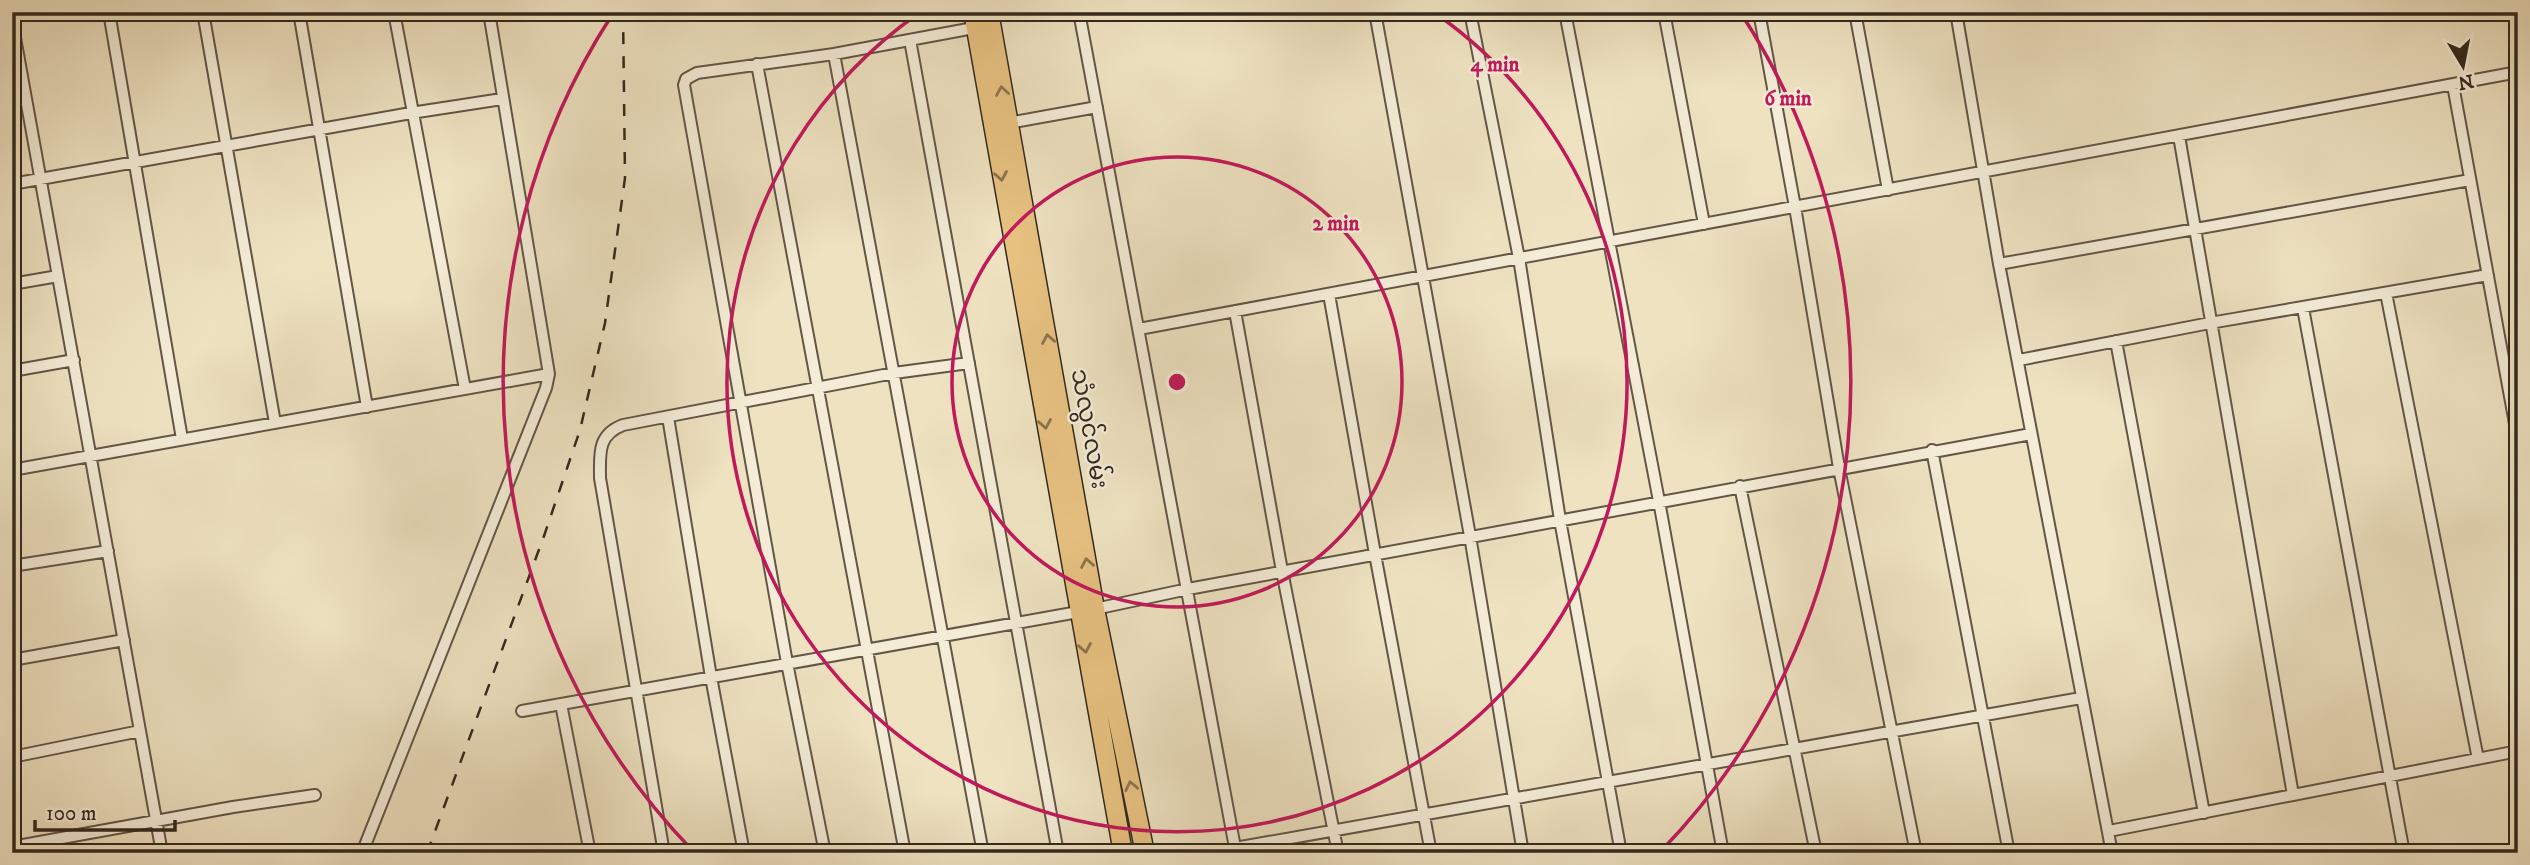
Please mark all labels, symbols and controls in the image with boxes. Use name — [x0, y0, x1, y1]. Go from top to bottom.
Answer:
north arrow — [2428, 32, 2498, 102]
text: 4 min — [1471, 52, 1520, 78]
text: N — [2456, 69, 2475, 94]
one-way arrow — [995, 85, 1010, 97]
text: 6 min — [1764, 86, 1813, 112]
one-way arrow — [993, 170, 1008, 182]
text: 2 min — [1313, 211, 1361, 237]
one-way arrow — [1041, 333, 1056, 345]
street label: သံလွင်လမ်း — [1062, 366, 1116, 492]
centre of rings — [1165, 370, 1189, 394]
one-way arrow — [1037, 418, 1052, 430]
one-way arrow — [1080, 557, 1095, 569]
one-way arrow — [1077, 642, 1092, 654]
one-way arrow — [1125, 780, 1140, 792]
scale bar — [35, 788, 175, 832]
text: 100 m — [46, 801, 97, 827]

